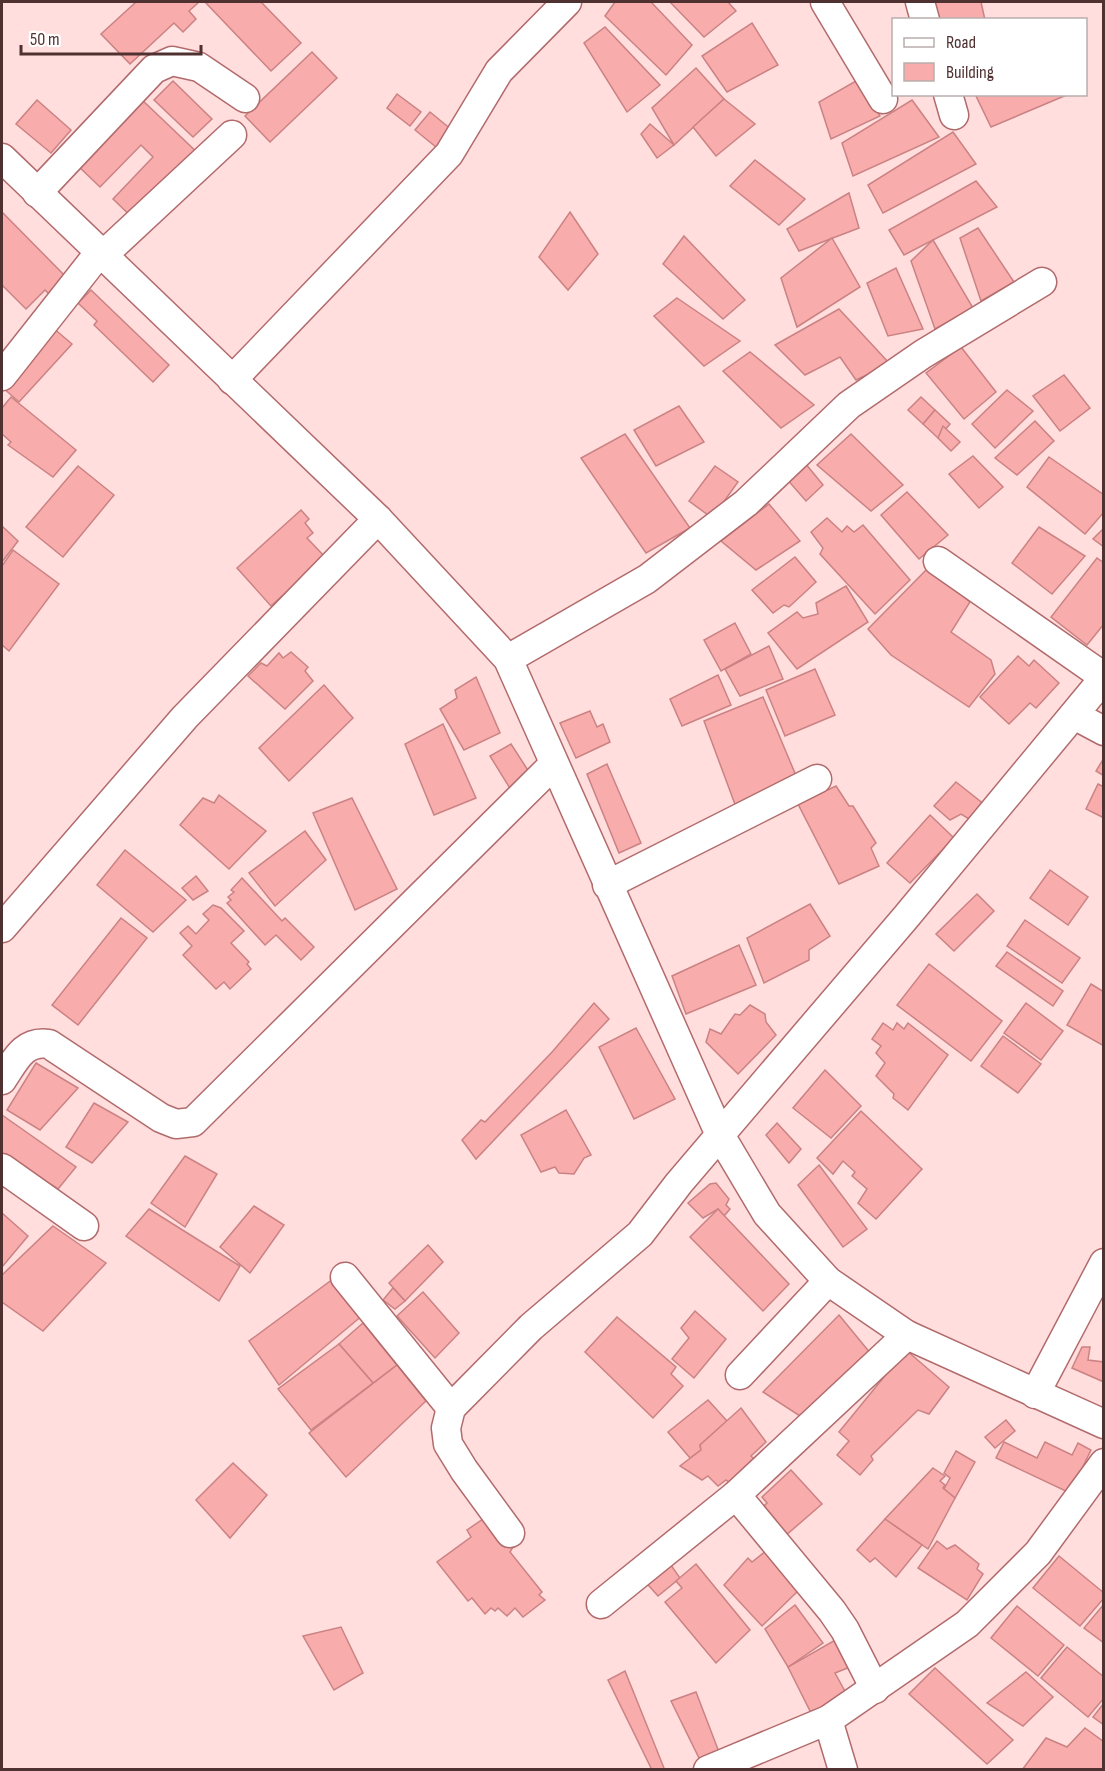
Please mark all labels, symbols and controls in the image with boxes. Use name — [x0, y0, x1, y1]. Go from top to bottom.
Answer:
scale bar — [21, 18, 201, 56]
legend — [892, 18, 1087, 96]
text: 50 m — [30, 29, 60, 50]
text: Road — [946, 32, 976, 53]
text: Building — [946, 62, 994, 83]

